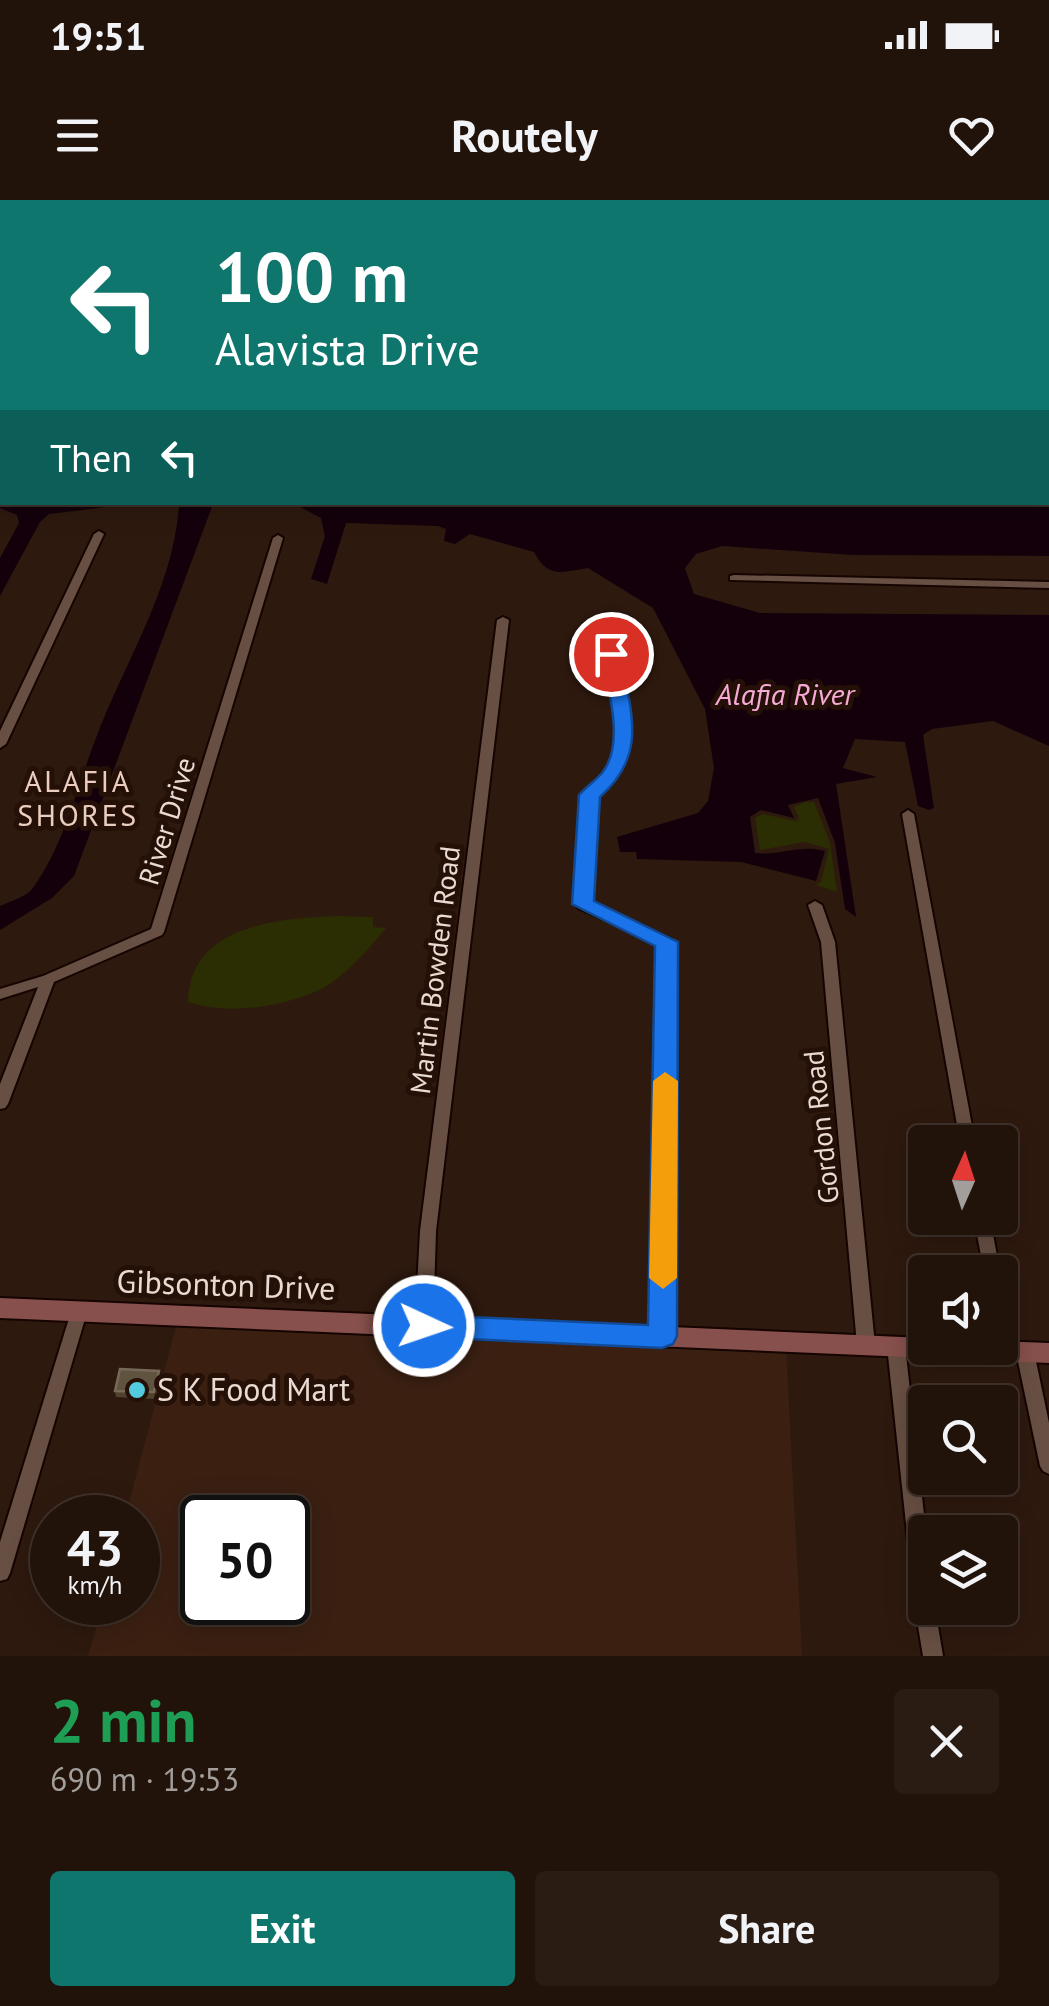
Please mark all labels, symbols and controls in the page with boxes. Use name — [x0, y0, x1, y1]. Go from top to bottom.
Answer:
text: 19:51 — [50, 11, 146, 60]
text: Routely — [451, 106, 598, 164]
icon: menu — [50, 108, 105, 163]
icon: heart — [944, 108, 999, 163]
text: 100 m — [215, 231, 408, 321]
icon: left — [50, 240, 180, 370]
text: Alavista Drive — [215, 319, 480, 377]
icon: left — [152, 430, 207, 485]
text: Then — [50, 433, 132, 482]
pin — [569, 612, 654, 697]
icon: arrive — [584, 627, 639, 682]
water label: Alafia River — [715, 674, 856, 713]
street label: River Drive — [130, 753, 203, 889]
district label: ALAFIA SHORES — [17, 761, 139, 834]
street label: Martin Bowden Road — [401, 844, 468, 1096]
street label: Gordon Road — [794, 1049, 847, 1205]
north arrow — [908, 1125, 1018, 1235]
map controls — [908, 1125, 1018, 1625]
button: sound — [908, 1255, 1018, 1365]
street label: Gibsonton Drive — [116, 1259, 336, 1309]
position arrow — [372, 1274, 476, 1378]
place label: S K Food Mart — [157, 1368, 350, 1410]
marker: S K Food Mart — [126, 1379, 148, 1401]
button: search — [908, 1385, 1018, 1495]
speed limit sign: 50 — [180, 1495, 310, 1625]
text: 43 — [67, 1515, 123, 1580]
button: layers — [908, 1515, 1018, 1625]
text: km/h — [68, 1569, 122, 1601]
text: 2 min — [50, 1681, 196, 1759]
button: close — [894, 1689, 999, 1794]
text: 690 m · 19:53 — [50, 1758, 239, 1800]
button: Exit — [50, 1871, 515, 1986]
button: Share — [535, 1871, 999, 1986]

